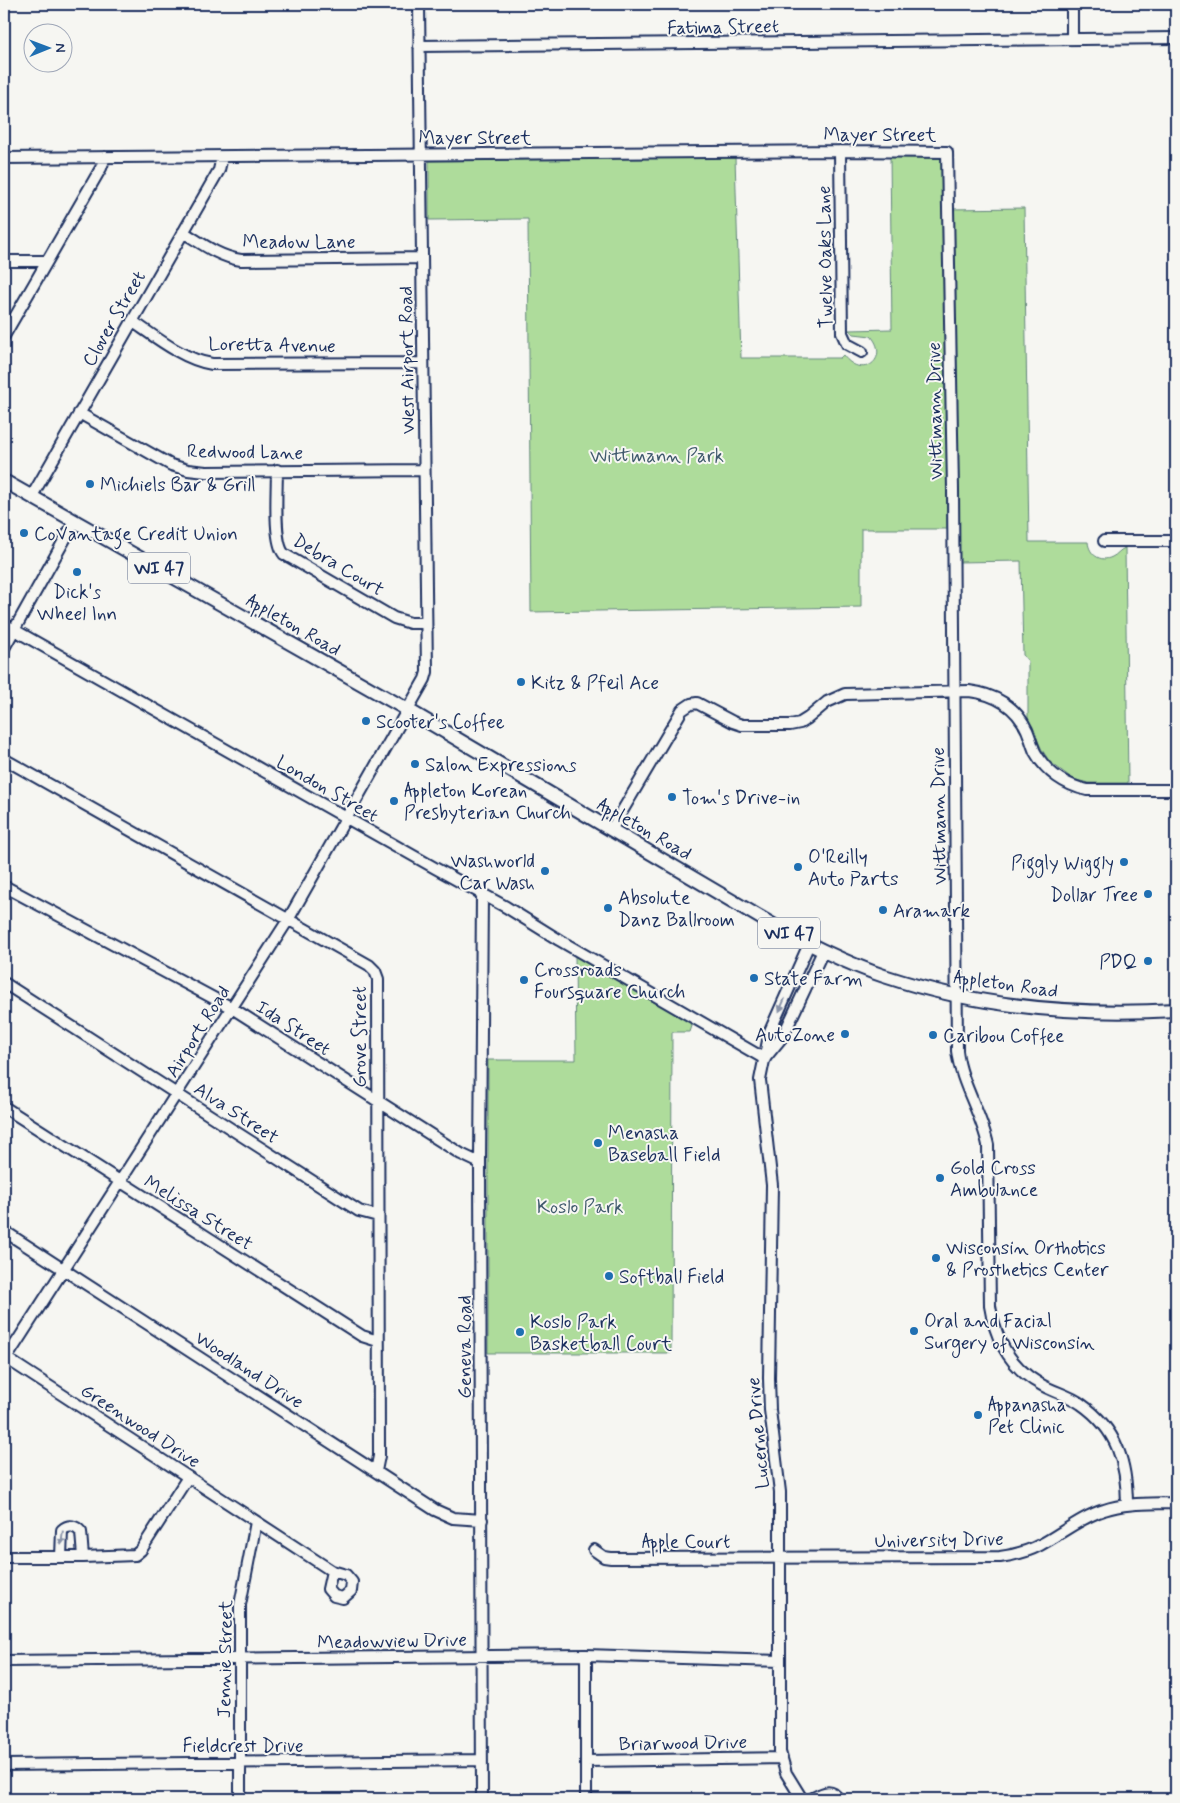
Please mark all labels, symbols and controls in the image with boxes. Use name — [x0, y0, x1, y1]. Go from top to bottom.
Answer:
street label: Fatima Street — [667, 14, 779, 41]
north arrow — [22, 22, 72, 72]
text: N — [51, 43, 69, 53]
street label: Mayer Street — [823, 123, 937, 148]
street label: Mayer Street — [418, 126, 532, 151]
street label: Twelve Oaks Lane — [812, 185, 839, 329]
street label: Meadow Lane — [242, 230, 356, 255]
street label: Clover Street — [77, 266, 152, 371]
street label: West Airport Road — [394, 286, 421, 434]
street label: Loretta Avenue — [208, 332, 336, 359]
street label: Wittmann Drive — [922, 342, 949, 480]
street label: Redwood Lane — [187, 439, 303, 466]
park label: Wittmann Park — [590, 444, 724, 469]
place label: Michiels Bar & Grill — [100, 473, 256, 498]
marker: Michiels Bar & Grill — [84, 478, 96, 490]
place label: CoVantage Credit Union — [34, 522, 238, 550]
marker: CoVantage Credit Union — [18, 527, 30, 539]
street label: Debra Court — [288, 528, 389, 602]
road number: WI 47 — [128, 552, 190, 584]
marker: Dick's Wheel Inn — [71, 566, 83, 578]
place label: Dick's Wheel Inn — [37, 580, 117, 627]
street label: Appleton Road — [240, 588, 345, 664]
place label: Kitz & Pfeil Ace — [531, 671, 659, 696]
marker: Kitz & Pfeil Ace — [515, 676, 527, 688]
place label: Scooter's Coffee — [376, 710, 505, 735]
marker: Scooter's Coffee — [360, 715, 372, 727]
street label: Wittmann Drive — [926, 747, 953, 885]
street label: London Street — [271, 750, 383, 829]
place label: Salon Expressions — [425, 753, 577, 778]
marker: Salon Expressions — [409, 758, 421, 770]
place label: Appleton Korean Presbyterian Church — [404, 779, 571, 826]
place label: Tom's Drive-in — [682, 786, 800, 811]
marker: Tom's Drive-in — [666, 791, 678, 803]
street label: Appleton Road — [591, 792, 696, 868]
marker: Appleton Korean Presbyterian Church — [388, 795, 400, 807]
place label: O'Reilly Auto Parts — [808, 845, 898, 892]
place label: Washworld Car Wash — [450, 849, 535, 896]
place label: Piggly Wiggly — [1011, 851, 1114, 879]
marker: Piggly Wiggly — [1118, 856, 1130, 868]
marker: O'Reilly Auto Parts — [792, 861, 804, 873]
marker: Washworld Car Wash — [539, 865, 551, 877]
place label: Dollar Tree — [1050, 883, 1138, 908]
place label: Absolute Danz Ballroom — [618, 886, 735, 933]
marker: Dollar Tree — [1142, 888, 1154, 900]
place label: Aramark — [893, 899, 971, 924]
marker: Absolute Danz Ballroom — [602, 902, 614, 914]
marker: Aramark — [877, 904, 889, 916]
road number: WI 47 — [758, 918, 820, 948]
place label: PDQ — [1099, 950, 1138, 975]
marker: PDQ — [1142, 955, 1154, 967]
place label: Crossroads Foursquare Church — [534, 958, 685, 1005]
street label: Appleton Road — [952, 965, 1060, 1006]
place label: State Farm — [764, 967, 863, 992]
marker: State Farm — [748, 972, 760, 984]
marker: Crossroads Foursquare Church — [518, 974, 530, 986]
street label: Airport Road — [160, 981, 236, 1083]
street label: Grove Street — [348, 986, 373, 1088]
street label: Ida Street — [251, 995, 335, 1062]
one-way arrow — [777, 998, 785, 1012]
place label: AutoZone — [755, 1023, 835, 1048]
place label: Caribou Coffee — [943, 1024, 1064, 1049]
marker: AutoZone — [839, 1028, 851, 1040]
marker: Caribou Coffee — [927, 1029, 939, 1041]
street label: Alva Street — [189, 1077, 283, 1150]
place label: Menasha Baseball Field — [608, 1121, 721, 1168]
marker: Menasha Baseball Field — [592, 1137, 604, 1149]
place label: Gold Cross Ambulance — [950, 1156, 1038, 1203]
street label: Melissa Street — [139, 1170, 258, 1257]
marker: Gold Cross Ambulance — [934, 1172, 946, 1184]
park label: Koslo Park — [537, 1195, 623, 1220]
place label: Wisconsin Orthotics & Prosthetics Center — [946, 1236, 1109, 1283]
marker: Wisconsin Orthotics & Prosthetics Center — [930, 1252, 942, 1264]
place label: Softball Field — [619, 1265, 725, 1290]
marker: Softball Field — [603, 1270, 615, 1282]
street label: Geneva Road — [453, 1295, 478, 1399]
place label: Oral and Facial Surgery of Wisconsin — [924, 1309, 1095, 1358]
place label: Koslo Park Basketball Court — [530, 1310, 672, 1357]
marker: Oral and Facial Surgery of Wisconsin — [908, 1325, 920, 1337]
street label: Woodland Drive — [190, 1326, 308, 1415]
marker: Koslo Park Basketball Court — [514, 1326, 526, 1338]
street label: Lucerne Drive — [741, 1376, 776, 1490]
street label: Greenwood Drive — [75, 1378, 205, 1474]
place label: Appanasha Pet Clinic — [988, 1393, 1067, 1440]
marker: Appanasha Pet Clinic — [972, 1409, 984, 1421]
street label: University Drive — [874, 1527, 1004, 1554]
one-way arrow — [58, 1530, 66, 1546]
street label: Apple Court — [642, 1530, 730, 1557]
street label: Jennie Street — [212, 1600, 239, 1718]
street label: Meadowview Drive — [317, 1628, 467, 1655]
street label: Briarwood Drive — [619, 1730, 748, 1757]
street label: Fieldcrest Drive — [182, 1734, 304, 1759]

